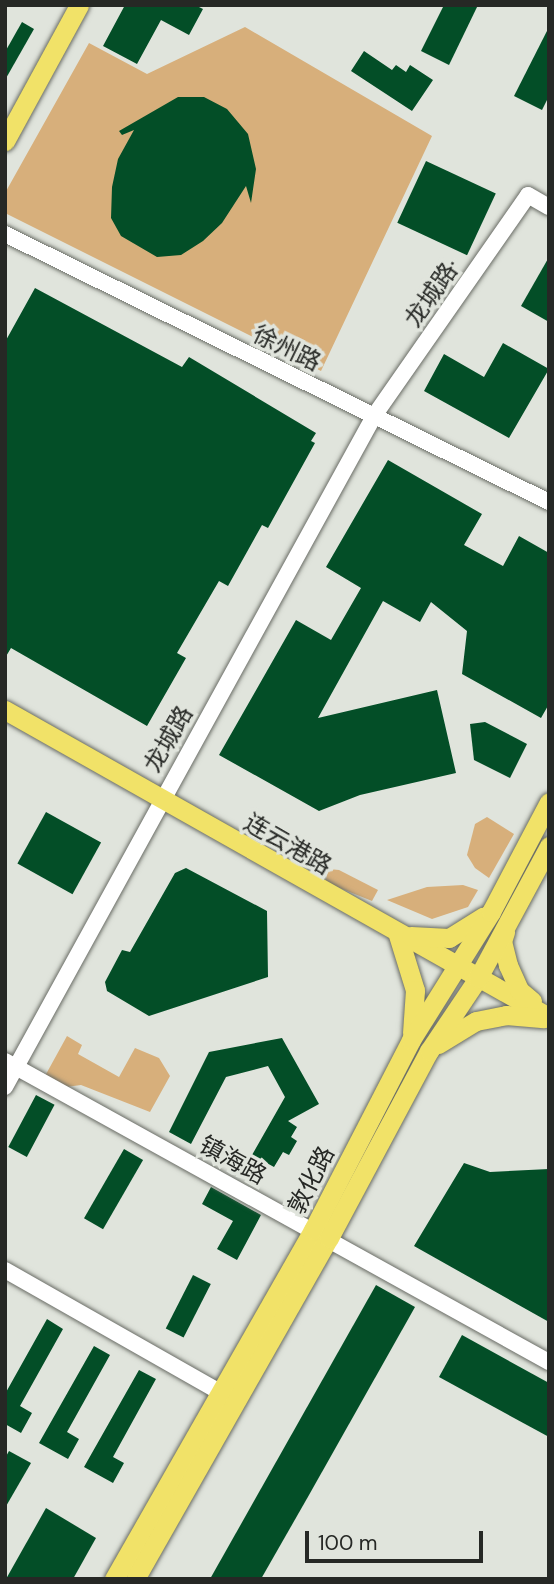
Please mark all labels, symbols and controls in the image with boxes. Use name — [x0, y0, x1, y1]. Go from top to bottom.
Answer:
street label: 龙城路· — [398, 253, 466, 333]
street label: 徐州路 — [248, 319, 326, 377]
street label: 龙城路 — [138, 701, 198, 777]
street label: 连云港路 — [239, 808, 337, 880]
street label: 镇海路 — [195, 1130, 271, 1190]
street label: 敦化路 — [282, 1141, 340, 1219]
scale bar — [309, 1518, 488, 1562]
text: 100 m — [318, 1529, 378, 1557]

